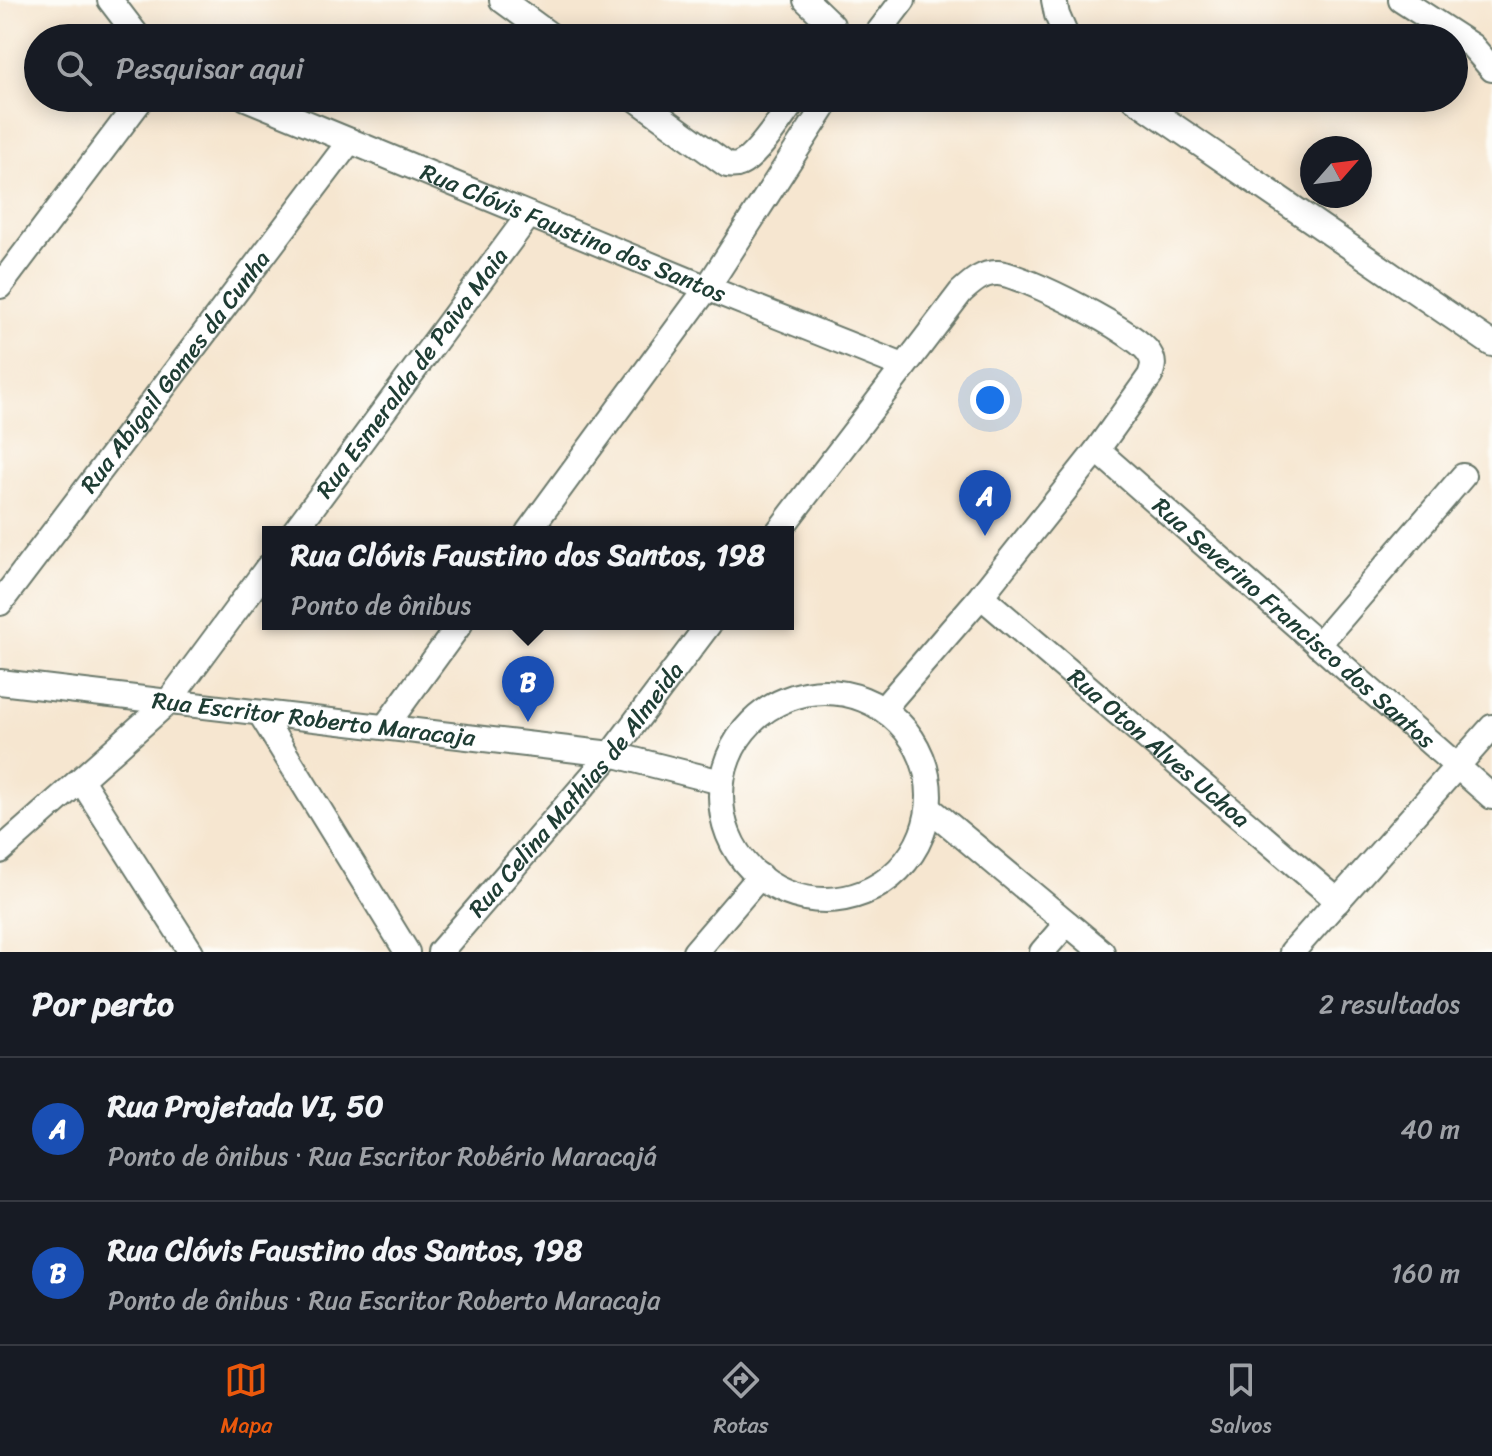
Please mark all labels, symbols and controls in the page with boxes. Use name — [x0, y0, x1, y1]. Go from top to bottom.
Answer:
search box — [24, 24, 1468, 112]
text: Pesquisar aqui — [116, 41, 304, 95]
icon: search — [52, 46, 96, 90]
north arrow — [1300, 136, 1372, 208]
street label: Rua Clóvis Faustino dos Santos — [414, 151, 733, 315]
street label: Rua Esmeralda de Paiva Maia — [304, 238, 519, 508]
street label: Rua Abigail Gomes da Cunha — [69, 241, 281, 503]
your location — [970, 380, 1010, 420]
pin: A — [959, 470, 1011, 536]
street label: Rua Severino Francisco dos Santos — [1142, 486, 1446, 760]
popup — [262, 526, 794, 630]
text: Rua Clóvis Faustino dos Santos, 198 — [291, 528, 765, 582]
text: Ponto de ônibus — [291, 582, 471, 628]
street label: Rua Celina Mathias de Almeida — [457, 652, 695, 927]
pin: B — [502, 656, 554, 722]
street label: Rua Oton Alves Uchoa — [1058, 657, 1260, 839]
street label: Rua Escritor Roberto Maracaja — [150, 679, 479, 759]
text: Por perto — [32, 974, 174, 1034]
text: 2 resultados — [1319, 981, 1460, 1027]
text: Rua Projetada VI, 50 — [108, 1079, 384, 1133]
text: A — [49, 1106, 67, 1152]
text: 40 m — [1401, 1106, 1460, 1152]
text: Ponto de ônibus · Rua Escritor Robério Maracajá — [108, 1133, 657, 1179]
text: Rua Clóvis Faustino dos Santos, 198 — [108, 1223, 582, 1277]
text: B — [50, 1250, 66, 1296]
text: 160 m — [1391, 1250, 1460, 1296]
text: Ponto de ônibus · Rua Escritor Roberto Maracaja — [108, 1277, 660, 1323]
tab: Mapa — [221, 1358, 272, 1445]
tab: Rotas — [713, 1358, 769, 1445]
tab: Salvos — [1210, 1358, 1271, 1445]

